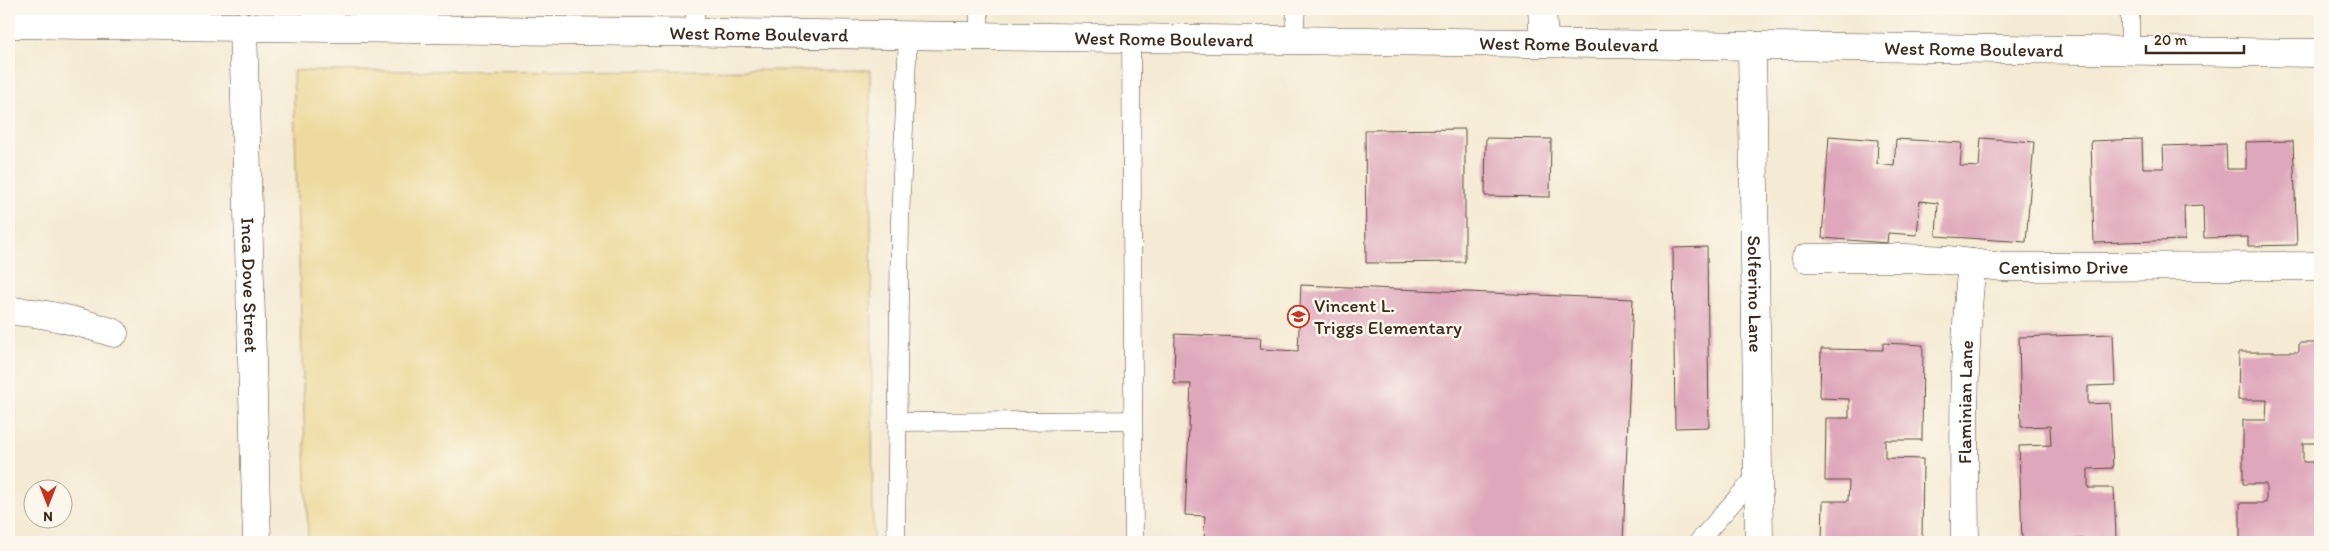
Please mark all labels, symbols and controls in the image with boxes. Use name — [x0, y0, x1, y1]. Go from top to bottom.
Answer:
street label: West Rome Boulevard — [669, 21, 849, 46]
scale bar — [2146, 22, 2244, 54]
street label: West Rome Boulevard — [1074, 26, 1254, 51]
street label: West Rome Boulevard — [1479, 31, 1659, 56]
text: 20 m — [2154, 31, 2188, 49]
street label: West Rome Boulevard — [1884, 36, 2064, 61]
street label: Inca Dove Street — [237, 217, 263, 353]
street label: Solferino Lane — [1743, 235, 1768, 353]
street label: Centisimo Drive — [1998, 255, 2129, 279]
place label: Vincent L. Triggs Elementary — [1314, 294, 1462, 339]
school or university icon: Vincent L. Triggs Elementary — [1286, 304, 1310, 328]
street label: Flaminian Lane — [1953, 340, 1978, 464]
north arrow — [22, 478, 72, 528]
text: N — [43, 508, 53, 525]

